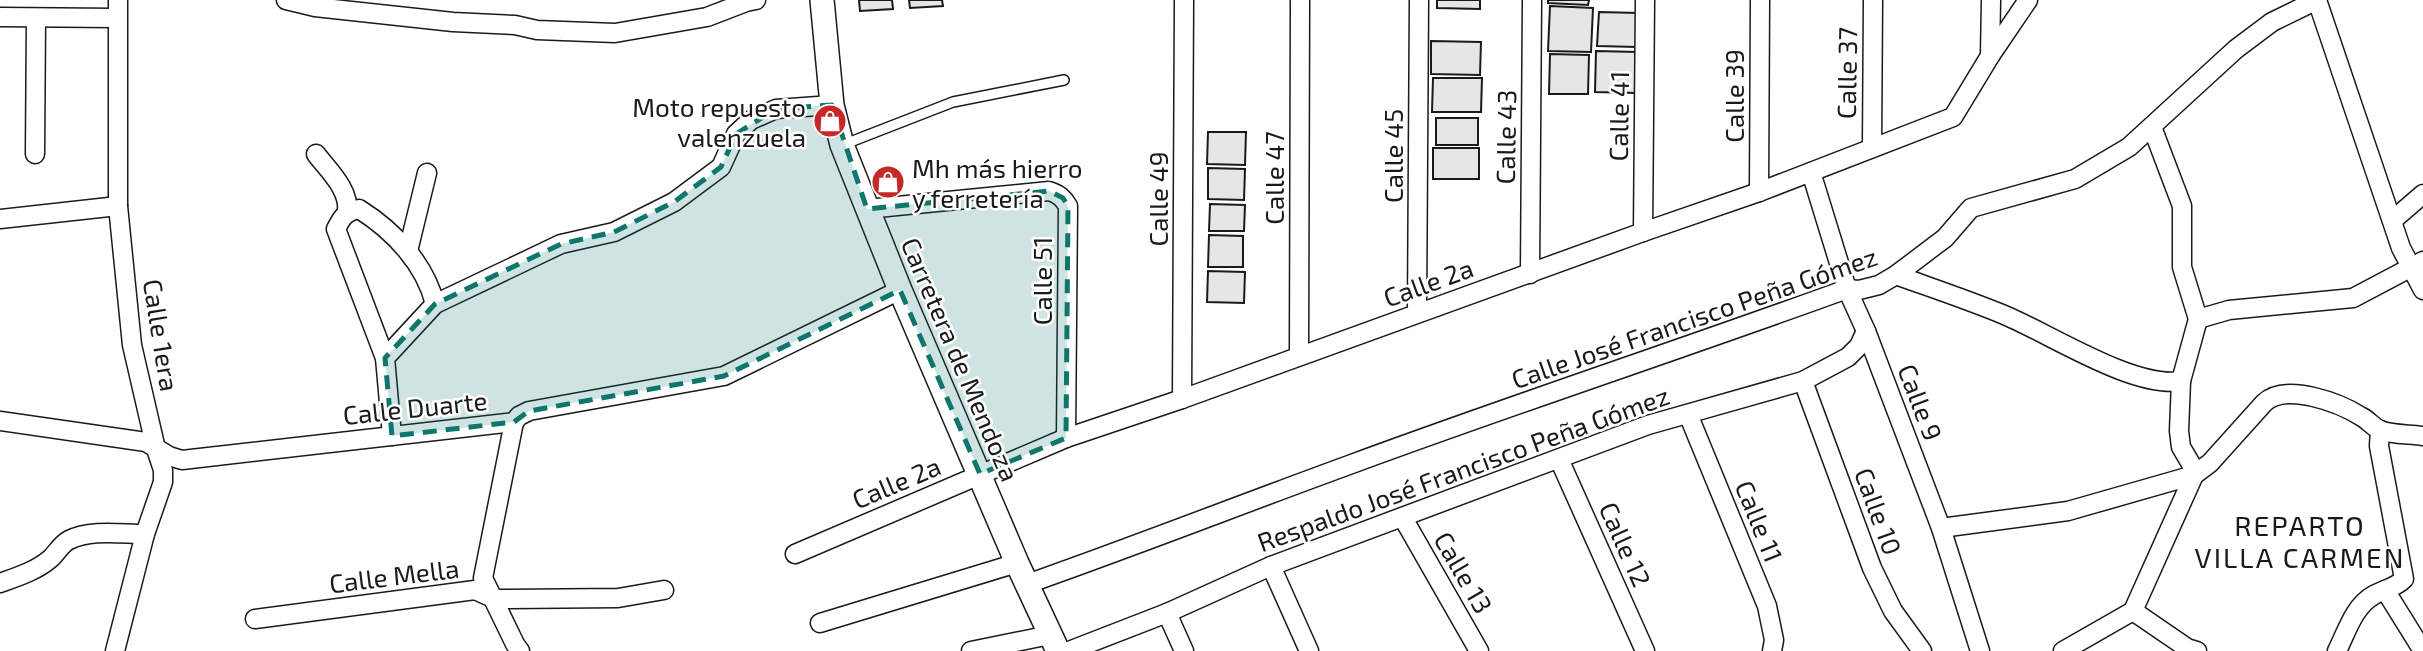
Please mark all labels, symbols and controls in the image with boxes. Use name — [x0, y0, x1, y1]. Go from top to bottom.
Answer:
street label: Calle 37 — [1830, 27, 1862, 119]
street label: Calle 39 — [1718, 49, 1749, 143]
street label: Calle 41 — [1602, 70, 1634, 162]
street label: Calle 43 — [1489, 89, 1521, 185]
place label: Moto repuesto valenzuela — [632, 91, 806, 152]
shop icon: Moto repuesto valenzuela — [811, 102, 849, 140]
street label: Calle 45 — [1377, 109, 1408, 203]
street label: Calle 47 — [1258, 131, 1289, 225]
street label: Calle 49 — [1142, 151, 1173, 247]
place label: Mh más hierro y ferretería — [912, 152, 1083, 213]
shop icon: Mh más hierro y ferretería — [869, 163, 907, 201]
street label: Carretera de Mendoza — [896, 233, 1026, 485]
street label: Calle 51 — [1026, 237, 1057, 325]
street label: Calle José Francisco Peña Gómez — [1507, 240, 1881, 394]
street label: Calle 2a — [1379, 251, 1477, 313]
street label: Calle 1era — [138, 277, 186, 393]
street label: Calle 9 — [1892, 359, 1950, 445]
street label: Respaldo José Francisco Peña Gómez — [1253, 379, 1673, 557]
street label: Calle Duarte — [341, 384, 489, 430]
street label: Calle 2a — [847, 450, 945, 514]
street label: Calle 10 — [1849, 463, 1909, 559]
street label: Calle 11 — [1730, 476, 1790, 566]
street label: Calle 12 — [1594, 497, 1658, 591]
district label: REPARTO VILLA CARMEN — [2195, 508, 2405, 574]
street label: Calle 13 — [1428, 526, 1500, 618]
street label: Calle Mella — [327, 552, 461, 598]

